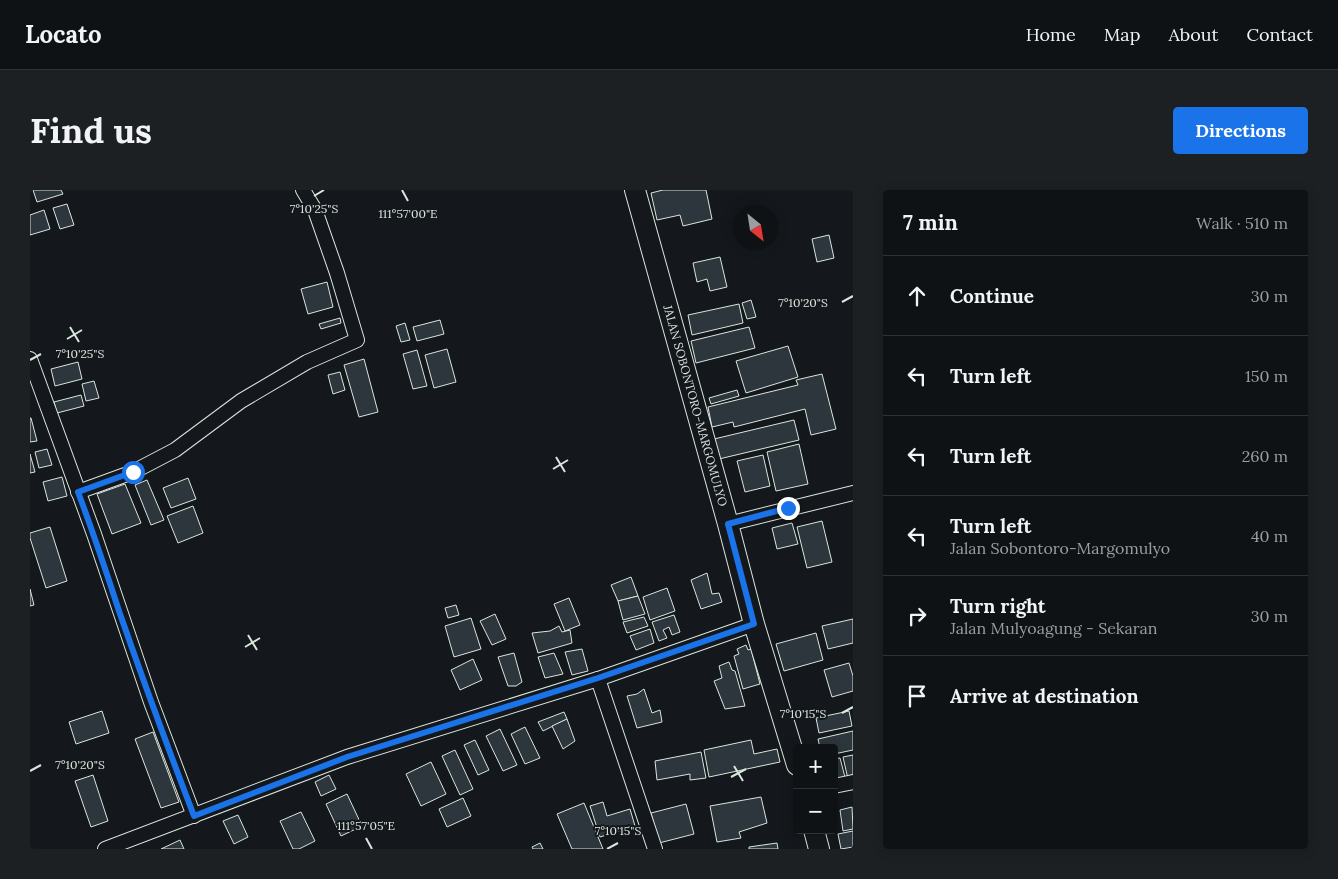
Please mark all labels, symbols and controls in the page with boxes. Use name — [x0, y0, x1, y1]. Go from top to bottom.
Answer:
text: Locato — [25, 19, 102, 50]
text: Home — [1026, 23, 1076, 46]
text: Map — [1104, 23, 1140, 46]
text: About — [1168, 23, 1218, 46]
text: Contact — [1246, 23, 1313, 46]
button: Directions — [1173, 107, 1308, 154]
text: Find us — [30, 108, 152, 153]
text: 7°10'25"S — [290, 201, 339, 216]
north arrow — [733, 205, 778, 250]
text: 111°57'00"E — [378, 206, 438, 221]
text: 7 min — [903, 209, 958, 236]
text: Walk · 510 m — [1196, 213, 1288, 233]
icon: ahead — [903, 282, 931, 310]
text: Continue — [950, 284, 1034, 308]
text: 30 m — [1251, 286, 1288, 306]
text: 7°10'20"S — [778, 295, 828, 310]
street label: JALAN SOBONTORO-MARGOMULYO — [660, 302, 731, 508]
text: 7°10'25"S — [56, 346, 105, 361]
icon: left — [903, 362, 931, 390]
text: Turn left — [950, 364, 1031, 388]
text: 150 m — [1245, 366, 1288, 386]
icon: left — [903, 442, 931, 470]
text: Turn left — [950, 444, 1031, 468]
text: 260 m — [1242, 446, 1288, 466]
route start — [122, 461, 145, 484]
route end — [777, 497, 800, 520]
text: Turn left — [950, 514, 1031, 538]
icon: left — [903, 522, 931, 550]
text: 40 m — [1251, 526, 1288, 546]
text: Jalan Sobontoro-Margomulyo — [950, 538, 1170, 558]
text: Turn right — [950, 594, 1046, 618]
icon: right — [903, 602, 931, 630]
text: 30 m — [1251, 606, 1288, 626]
text: Jalan Mulyoagung - Sekaran — [950, 618, 1158, 638]
icon: arrive — [903, 682, 931, 710]
text: Arrive at destination — [950, 684, 1139, 708]
text: 7°10'15"S — [780, 706, 826, 721]
map controls — [793, 744, 838, 834]
button: + — [793, 744, 838, 789]
text: 7°10'20"S — [55, 757, 105, 772]
button: − — [793, 789, 838, 834]
text: 111°57'05"E — [337, 818, 395, 833]
text: 7°10'15"S — [595, 823, 641, 838]

